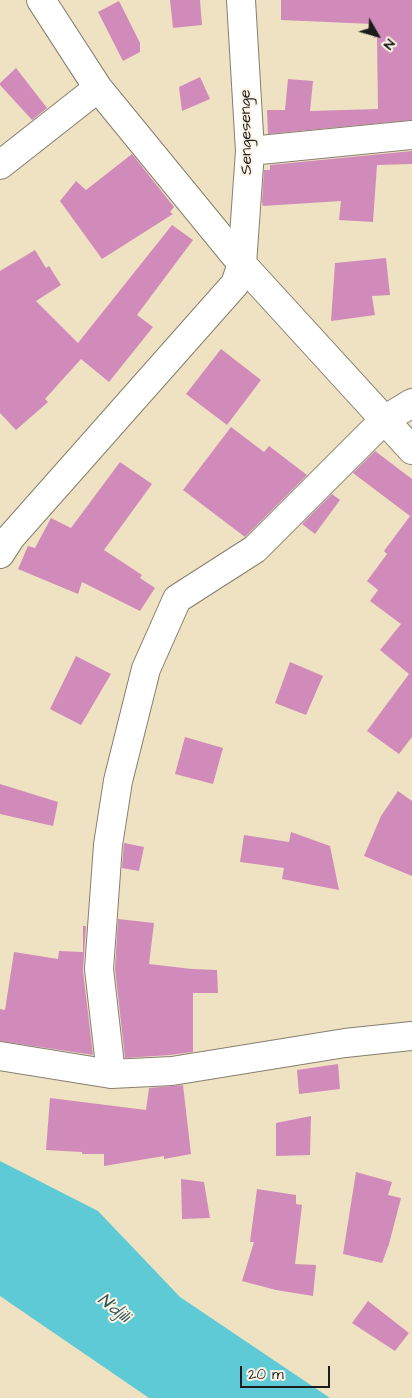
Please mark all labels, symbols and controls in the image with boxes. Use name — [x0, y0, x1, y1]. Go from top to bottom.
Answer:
north arrow — [352, 10, 402, 60]
text: N — [378, 35, 399, 54]
street label: Sengesenge — [237, 89, 257, 175]
water label: N'djili — [93, 1290, 133, 1328]
scale bar — [242, 1356, 332, 1388]
text: 20 m — [248, 1364, 284, 1385]

